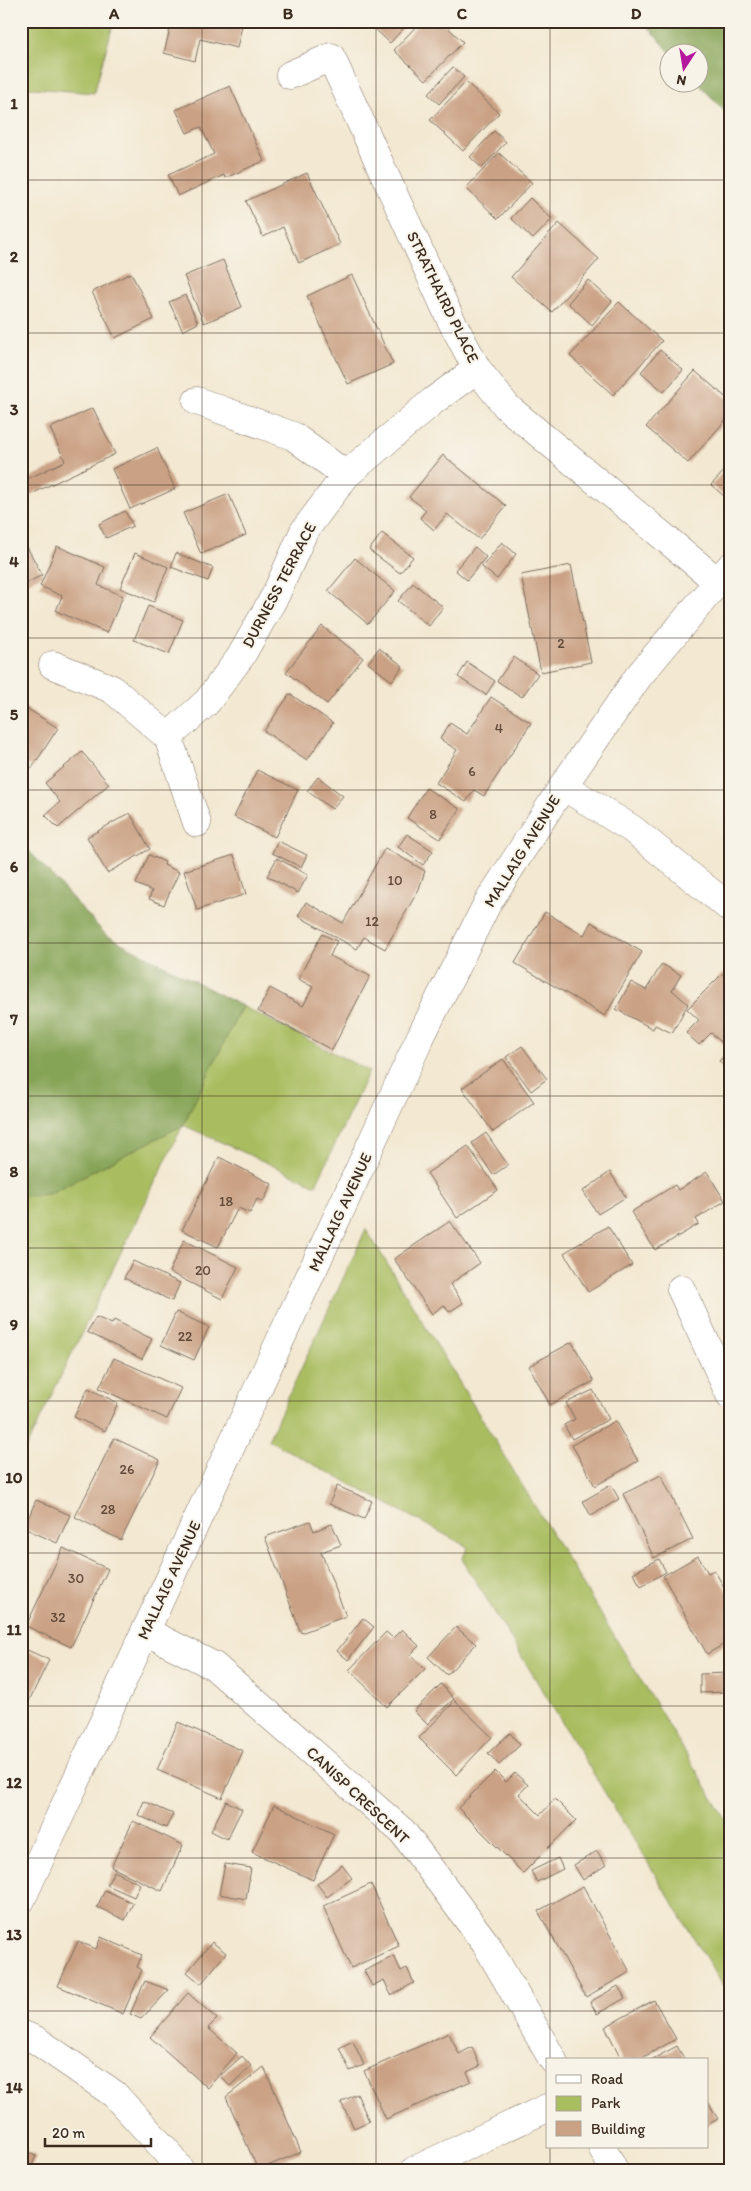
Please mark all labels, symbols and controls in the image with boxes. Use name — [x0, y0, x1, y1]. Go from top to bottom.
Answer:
text: A — [108, 4, 120, 23]
text: B — [283, 4, 294, 23]
text: C — [457, 4, 468, 23]
text: D — [631, 4, 642, 23]
north arrow — [658, 42, 708, 92]
text: N — [675, 71, 688, 90]
text: 1 — [10, 94, 18, 113]
street label: STRATHAIRD PLACE — [403, 228, 483, 366]
text: 2 — [10, 247, 19, 266]
text: 3 — [10, 400, 19, 419]
street label: DURNESS TERRACE — [238, 519, 320, 651]
text: 4 — [9, 552, 19, 571]
house number: 2 — [557, 635, 565, 652]
text: 5 — [10, 705, 19, 724]
house number: 4 — [495, 720, 504, 737]
house number: 6 — [468, 763, 476, 780]
street label: MALLAIG AVENUE — [480, 791, 564, 911]
house number: 8 — [429, 806, 437, 823]
text: 6 — [10, 857, 19, 876]
house number: 10 — [387, 872, 403, 889]
house number: 12 — [365, 913, 380, 930]
text: 7 — [9, 1010, 18, 1029]
street label: MALLAIG AVENUE — [304, 1150, 376, 1274]
text: 8 — [10, 1162, 19, 1181]
house number: 18 — [219, 1193, 233, 1210]
house number: 20 — [195, 1262, 211, 1279]
text: 9 — [10, 1315, 18, 1334]
house number: 22 — [178, 1328, 193, 1345]
house number: 26 — [120, 1461, 134, 1478]
text: 10 — [5, 1468, 23, 1487]
house number: 28 — [100, 1501, 116, 1518]
street label: MALLAIG AVENUE — [133, 1518, 205, 1642]
house number: 30 — [68, 1570, 84, 1587]
house number: 32 — [51, 1609, 66, 1626]
text: 11 — [7, 1620, 22, 1639]
street label: CANISP CRESCENT — [302, 1742, 414, 1848]
text: 12 — [6, 1773, 23, 1792]
text: 13 — [6, 1925, 22, 1944]
legend — [546, 2058, 708, 2148]
text: Road — [591, 2070, 624, 2088]
text: 14 — [5, 2078, 23, 2097]
text: Park — [591, 2094, 621, 2112]
scale bar — [45, 2116, 151, 2148]
text: Building — [591, 2120, 645, 2138]
text: 20 m — [52, 2124, 86, 2142]

